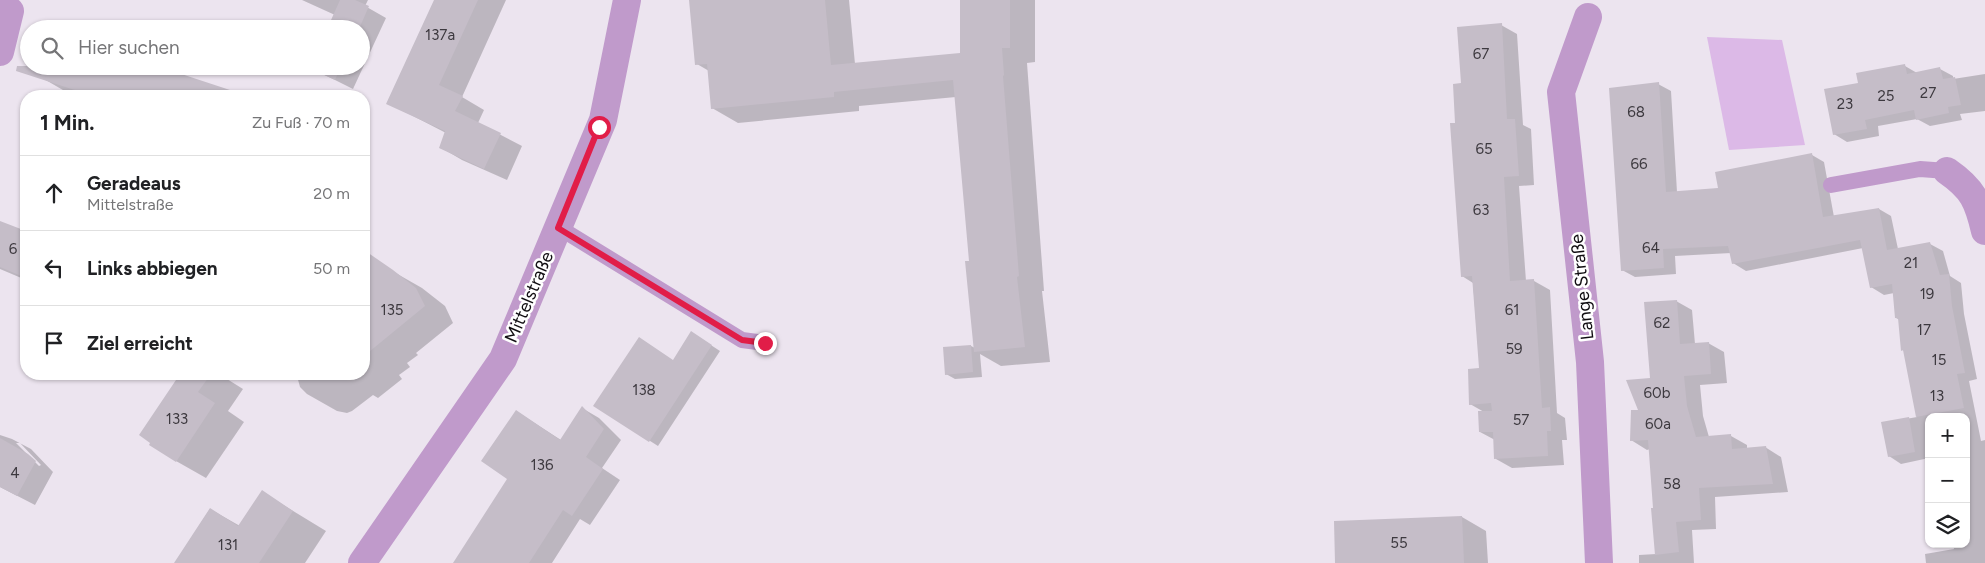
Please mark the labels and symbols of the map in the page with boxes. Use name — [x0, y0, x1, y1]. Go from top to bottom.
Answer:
house number: 137a — [425, 26, 455, 44]
house number: 67 — [1473, 45, 1489, 63]
house number: 27 — [1920, 84, 1936, 102]
house number: 25 — [1877, 87, 1895, 105]
house number: 23 — [1837, 95, 1853, 113]
house number: 68 — [1627, 103, 1645, 121]
route start — [588, 116, 611, 139]
house number: 65 — [1475, 140, 1493, 158]
house number: 66 — [1631, 155, 1648, 173]
house number: 63 — [1473, 201, 1489, 219]
street label: Lange Straße — [1565, 233, 1599, 341]
house number: 64 — [1642, 239, 1660, 257]
house number: 6 — [9, 240, 18, 258]
street label: Mittelstraße — [500, 248, 558, 346]
house number: 21 — [1904, 254, 1918, 272]
house number: 19 — [1920, 285, 1934, 303]
house number: 135 — [381, 301, 403, 319]
house number: 61 — [1505, 301, 1519, 319]
house number: 62 — [1654, 314, 1670, 332]
house number: 17 — [1917, 321, 1931, 339]
route end — [754, 332, 777, 355]
house number: 59 — [1505, 340, 1523, 358]
house number: 15 — [1932, 351, 1946, 369]
house number: 138 — [632, 381, 656, 399]
house number: 60b — [1644, 384, 1671, 402]
house number: 13 — [1930, 387, 1944, 405]
house number: 133 — [166, 410, 188, 428]
house number: 57 — [1513, 411, 1529, 429]
house number: 60a — [1645, 415, 1671, 433]
house number: 136 — [531, 456, 554, 474]
house number: 4 — [10, 464, 20, 482]
house number: 58 — [1663, 475, 1681, 493]
house number: 55 — [1390, 534, 1408, 552]
house number: 131 — [218, 536, 238, 554]

